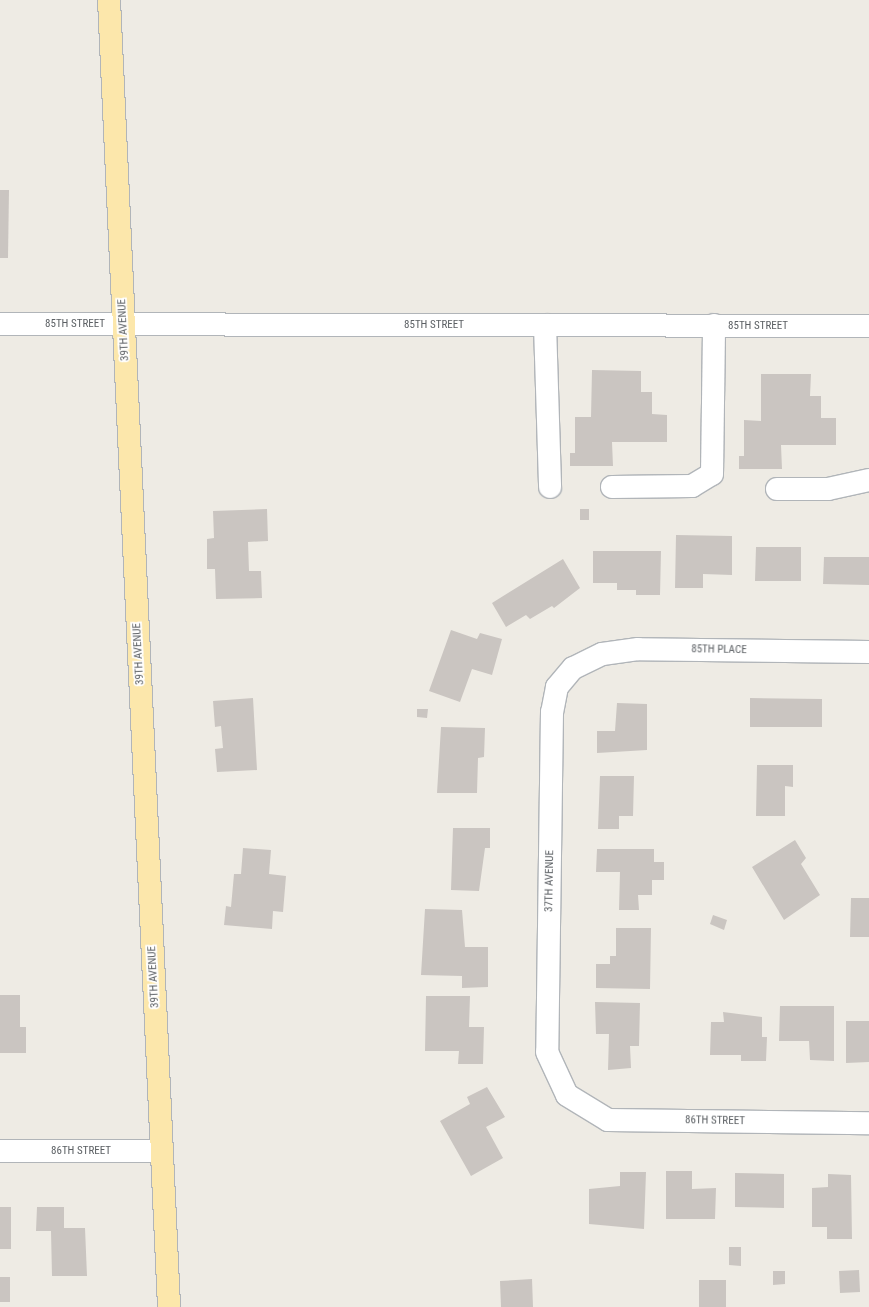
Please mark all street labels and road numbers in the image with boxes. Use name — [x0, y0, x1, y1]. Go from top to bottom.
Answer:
street label: 39TH AVENUE — [116, 299, 132, 361]
street label: 85TH STREET — [45, 317, 105, 331]
street label: 85TH STREET — [404, 318, 464, 332]
street label: 85TH STREET — [728, 319, 788, 333]
street label: 39TH AVENUE — [131, 623, 147, 685]
street label: 85TH PLACE — [691, 643, 747, 657]
street label: 37TH AVENUE — [543, 850, 557, 912]
street label: 39TH AVENUE — [146, 946, 162, 1008]
street label: 86TH STREET — [685, 1114, 745, 1128]
street label: 86TH STREET — [51, 1144, 111, 1158]

